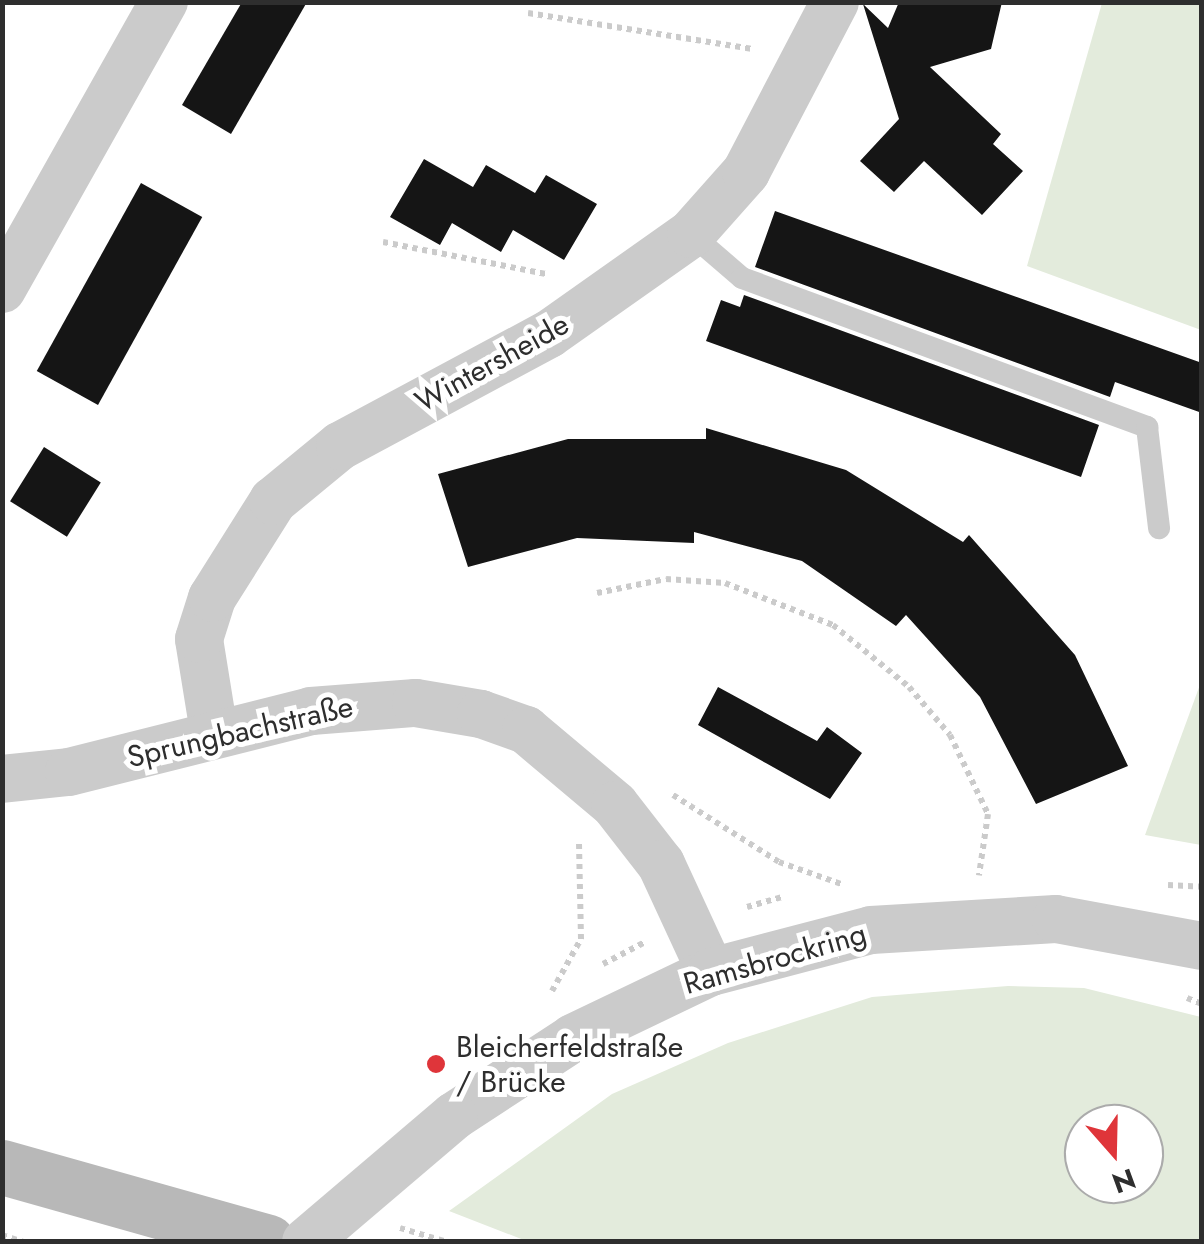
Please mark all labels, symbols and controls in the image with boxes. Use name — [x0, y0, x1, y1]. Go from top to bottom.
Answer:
street label: Wintersheide — [409, 306, 575, 420]
street label: Sprungbachstraße — [124, 689, 356, 775]
street label: Ramsbrockring — [679, 916, 871, 1002]
place label: Bleicherfeldstraße / Brücke — [456, 1029, 683, 1100]
marker: Bleicherfeldstraße / Brücke — [425, 1053, 447, 1075]
north arrow — [1064, 1104, 1164, 1204]
text: N — [1106, 1158, 1141, 1204]

